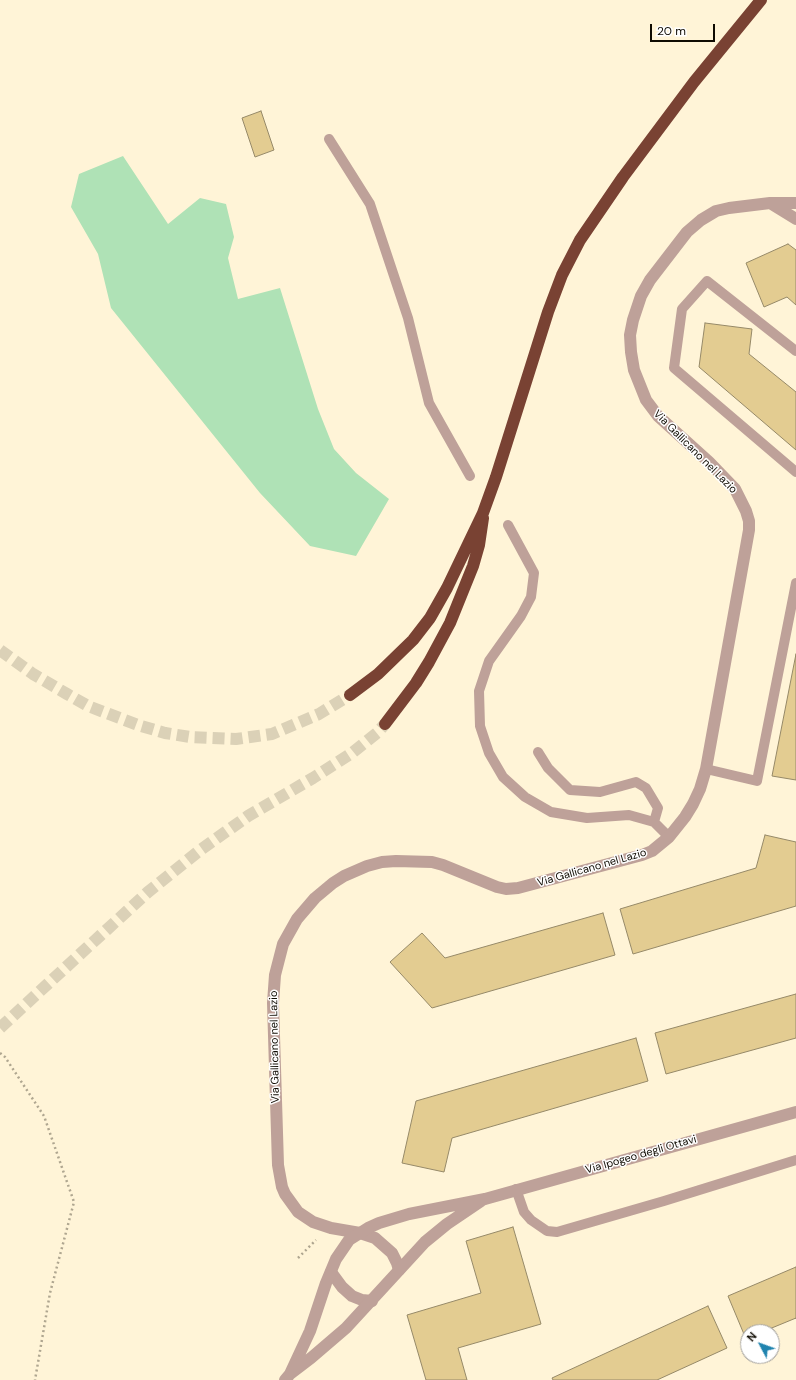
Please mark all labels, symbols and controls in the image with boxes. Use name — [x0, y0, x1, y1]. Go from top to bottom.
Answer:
scale bar — [652, 16, 717, 42]
text: 20 m — [657, 23, 686, 39]
street label: Via Gallicano nel Lazio — [650, 407, 740, 497]
street label: Via Gallicano nel Lazio — [536, 846, 648, 890]
street label: Via Gallicano nel Lazio — [267, 991, 283, 1103]
street label: Via Ipogeo degli Ottavi — [584, 1133, 698, 1177]
north arrow — [740, 1324, 780, 1364]
text: N — [744, 1329, 760, 1344]

